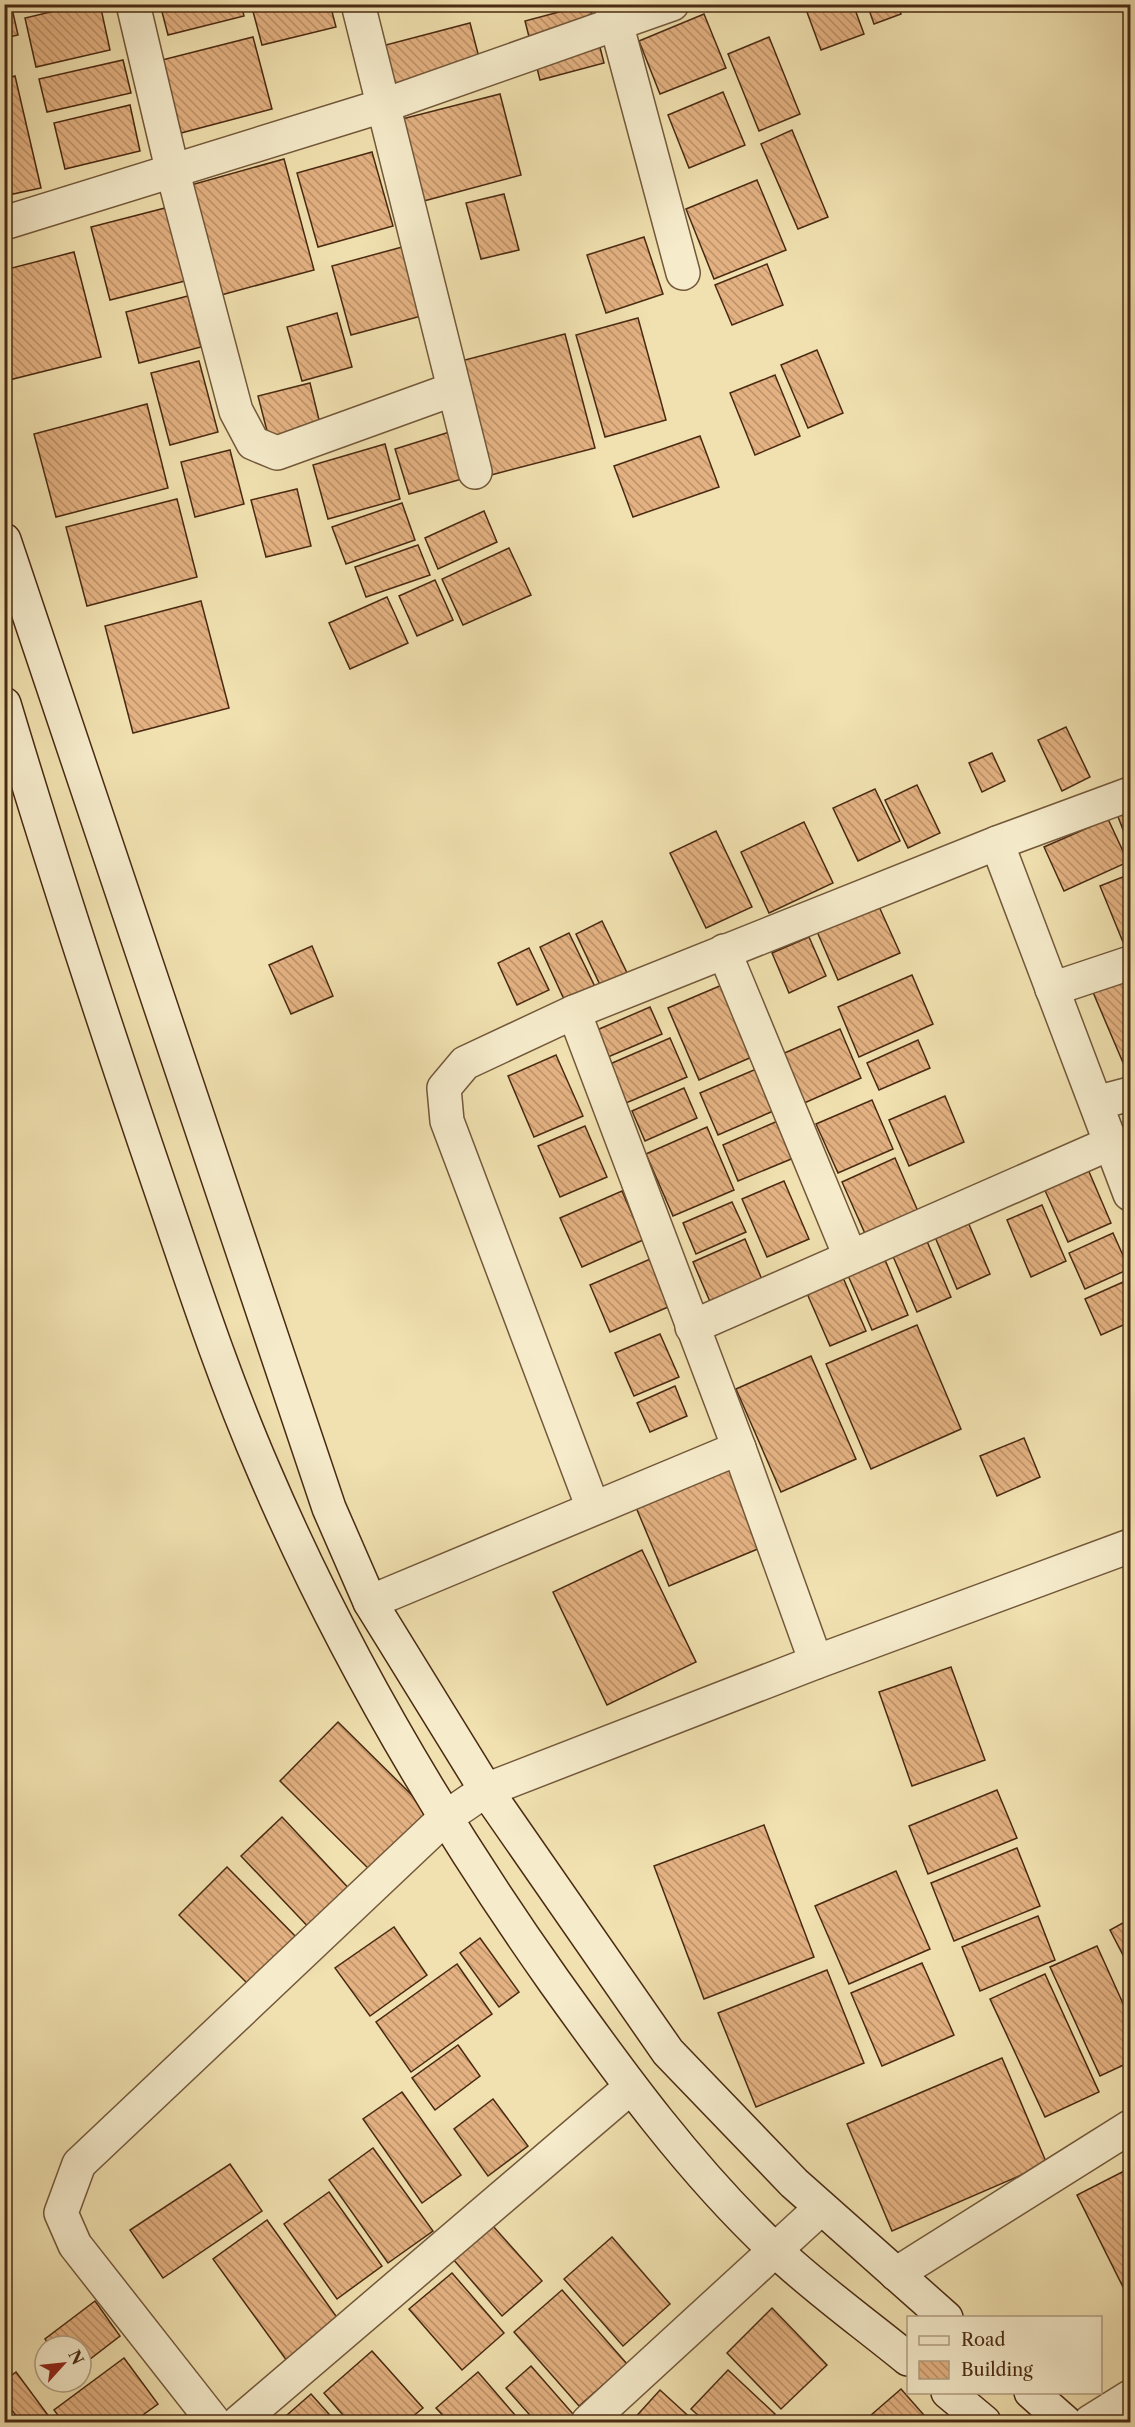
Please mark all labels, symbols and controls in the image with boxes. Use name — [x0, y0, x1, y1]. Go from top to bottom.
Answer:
legend — [907, 2316, 1102, 2394]
text: Road — [961, 2329, 1006, 2351]
north arrow — [33, 2334, 93, 2394]
text: N — [64, 2346, 88, 2368]
text: Building — [961, 2359, 1033, 2381]

